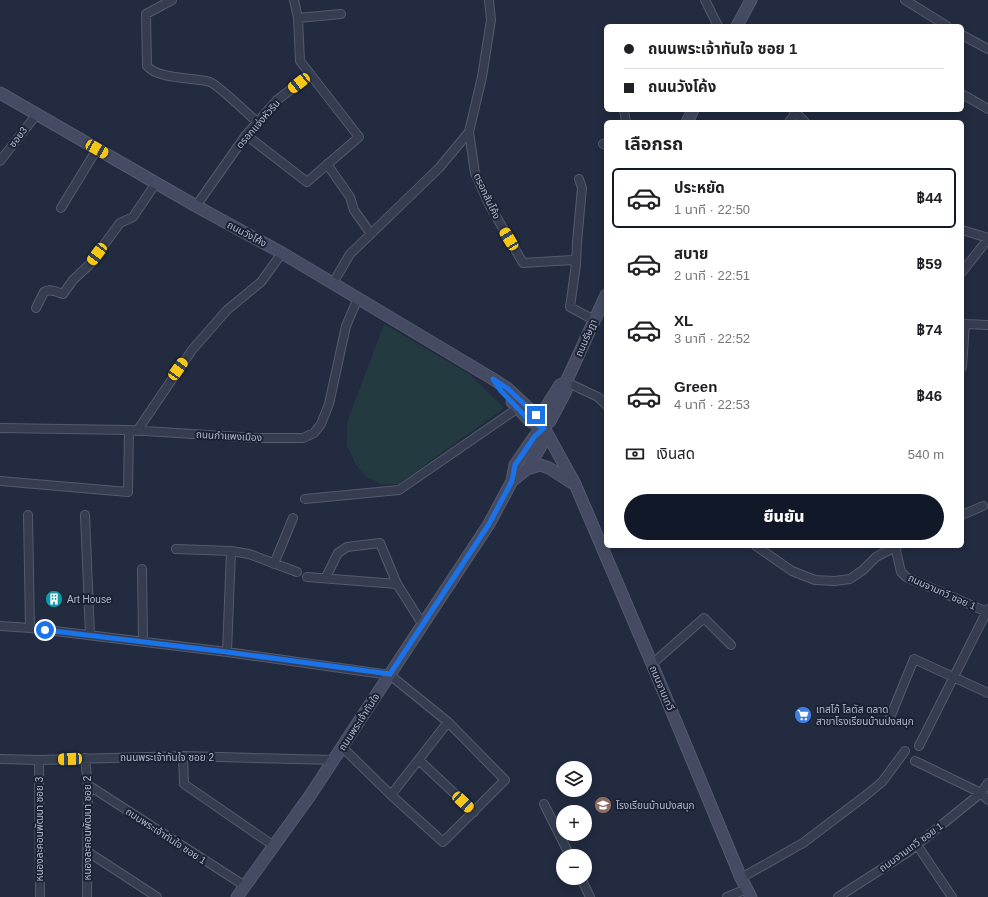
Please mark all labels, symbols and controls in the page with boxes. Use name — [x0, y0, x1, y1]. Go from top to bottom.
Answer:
text: ถนนพระเจ้าทันใจ ซอย 1 — [648, 40, 797, 57]
car — [286, 71, 312, 95]
text: ถนนวังโค้ง — [648, 78, 716, 95]
street label: ตรอกแจ่งหัวริน — [233, 97, 282, 151]
street label: ซอย3 — [7, 124, 30, 149]
text: เลือกรถ — [624, 134, 683, 154]
car — [84, 138, 110, 160]
street label: ตรอกสันโค้ง — [472, 171, 502, 221]
text: ประหยัด — [674, 179, 725, 196]
icon: car — [626, 180, 662, 216]
text: ฿44 — [917, 189, 942, 206]
text: 1 นาที · 22:50 — [674, 202, 750, 217]
street label: ถนนวังโค้ง — [225, 219, 269, 249]
car — [498, 226, 520, 252]
car — [85, 241, 109, 267]
text: สบาย — [674, 245, 708, 262]
icon: car — [626, 246, 662, 282]
text: ฿59 — [917, 255, 942, 272]
text: 2 นาที · 22:51 — [674, 268, 750, 283]
icon: car — [626, 312, 662, 348]
text: XL — [674, 312, 693, 329]
street label: ถนนรัษฎา — [573, 318, 599, 358]
text: ฿74 — [917, 321, 942, 338]
text: 3 นาที · 22:52 — [674, 331, 750, 346]
car — [166, 356, 190, 382]
icon: car — [626, 378, 662, 414]
text: Green — [674, 378, 717, 395]
text: ฿46 — [917, 387, 942, 404]
text: 4 นาที · 22:53 — [674, 397, 750, 412]
route end — [527, 406, 545, 424]
street label: ถนนกำแพงเมือง — [196, 429, 262, 443]
icon: cash — [624, 443, 646, 465]
text: เงินสด — [656, 445, 695, 462]
text: 540 m — [908, 447, 944, 462]
button: ยืนยัน — [624, 494, 944, 540]
street label: ถนนจามทวี ซอย 1 — [906, 572, 978, 612]
building icon: Art House — [44, 589, 64, 609]
place label: Art House — [67, 594, 112, 605]
route start — [36, 621, 54, 639]
street label: ถนนจามเทวี — [648, 664, 676, 712]
street label: ถนนพระเจ้าทันใจ — [337, 691, 381, 753]
place label: เทสโก้ โลตัส ตลาด สาขาโรงเรียนบ้านปงสนุก — [816, 704, 914, 728]
supermarket icon: เทสโก้ โลตัส ตลาด สาขาโรงเรียนบ้านปงสนุก — [793, 705, 813, 725]
street label: ถนนพระเจ้าทันใจ ซอย 2 — [120, 752, 214, 763]
car — [58, 753, 82, 765]
map controls — [556, 761, 592, 885]
button: layers — [556, 761, 592, 797]
street label: หนองละคอนพัฒนา ซอย 2 — [82, 775, 93, 880]
street label: หนองละคอนพัฒนา ซอย 3 — [34, 776, 45, 881]
car — [450, 789, 476, 815]
school or university icon: โรงเรียนบ้านปงสนุก — [593, 795, 613, 815]
place label: โรงเรียนบ้านปงสนุก — [616, 800, 695, 812]
button: + — [556, 805, 592, 841]
street label: ถนนพระเจ้าทันใจ ซอย 1 — [124, 806, 209, 866]
street label: ถนนจามเทวี ซอย 1 — [877, 820, 945, 874]
button: − — [556, 849, 592, 885]

